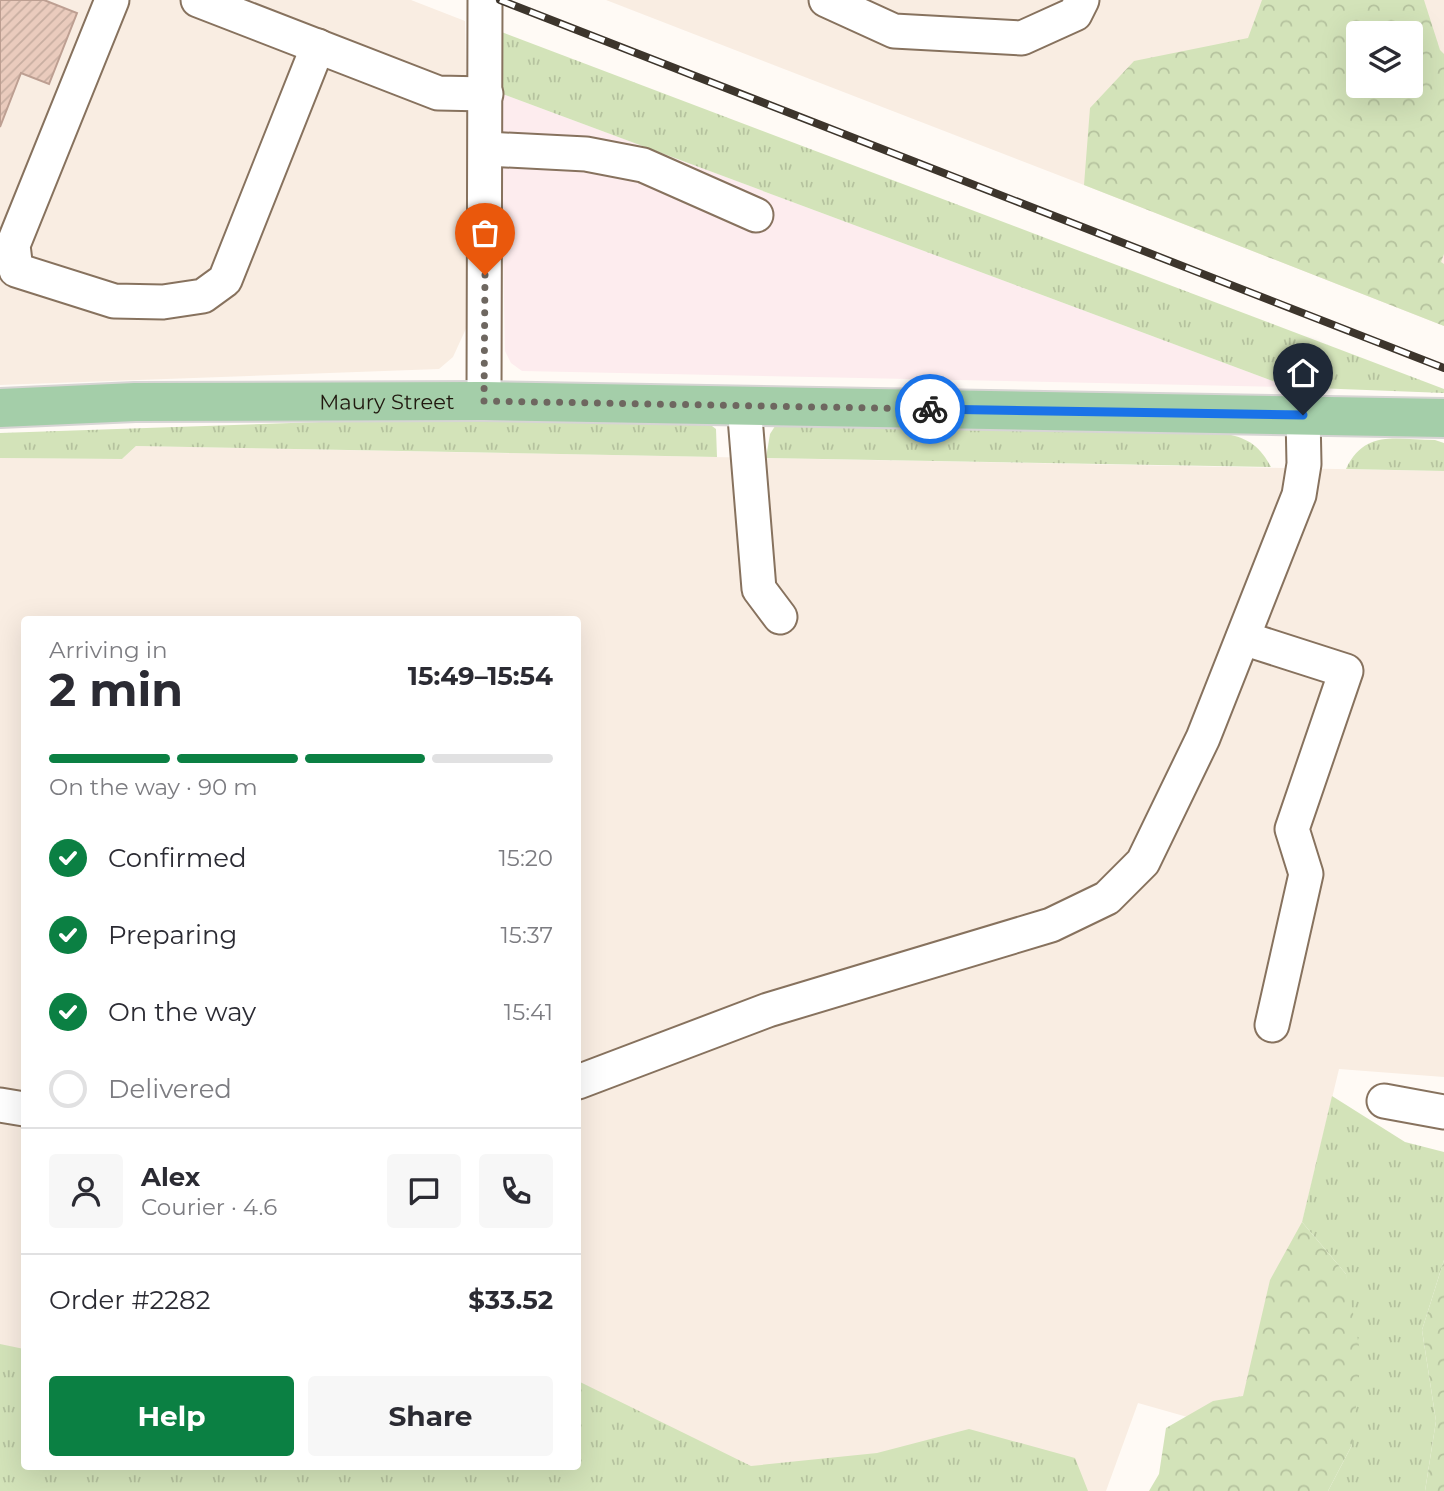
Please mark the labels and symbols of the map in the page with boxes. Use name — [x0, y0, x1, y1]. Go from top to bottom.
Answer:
pin — [455, 203, 515, 275]
pin — [1273, 343, 1333, 415]
courier — [895, 374, 965, 444]
street label: Maury Street — [319, 389, 455, 414]

